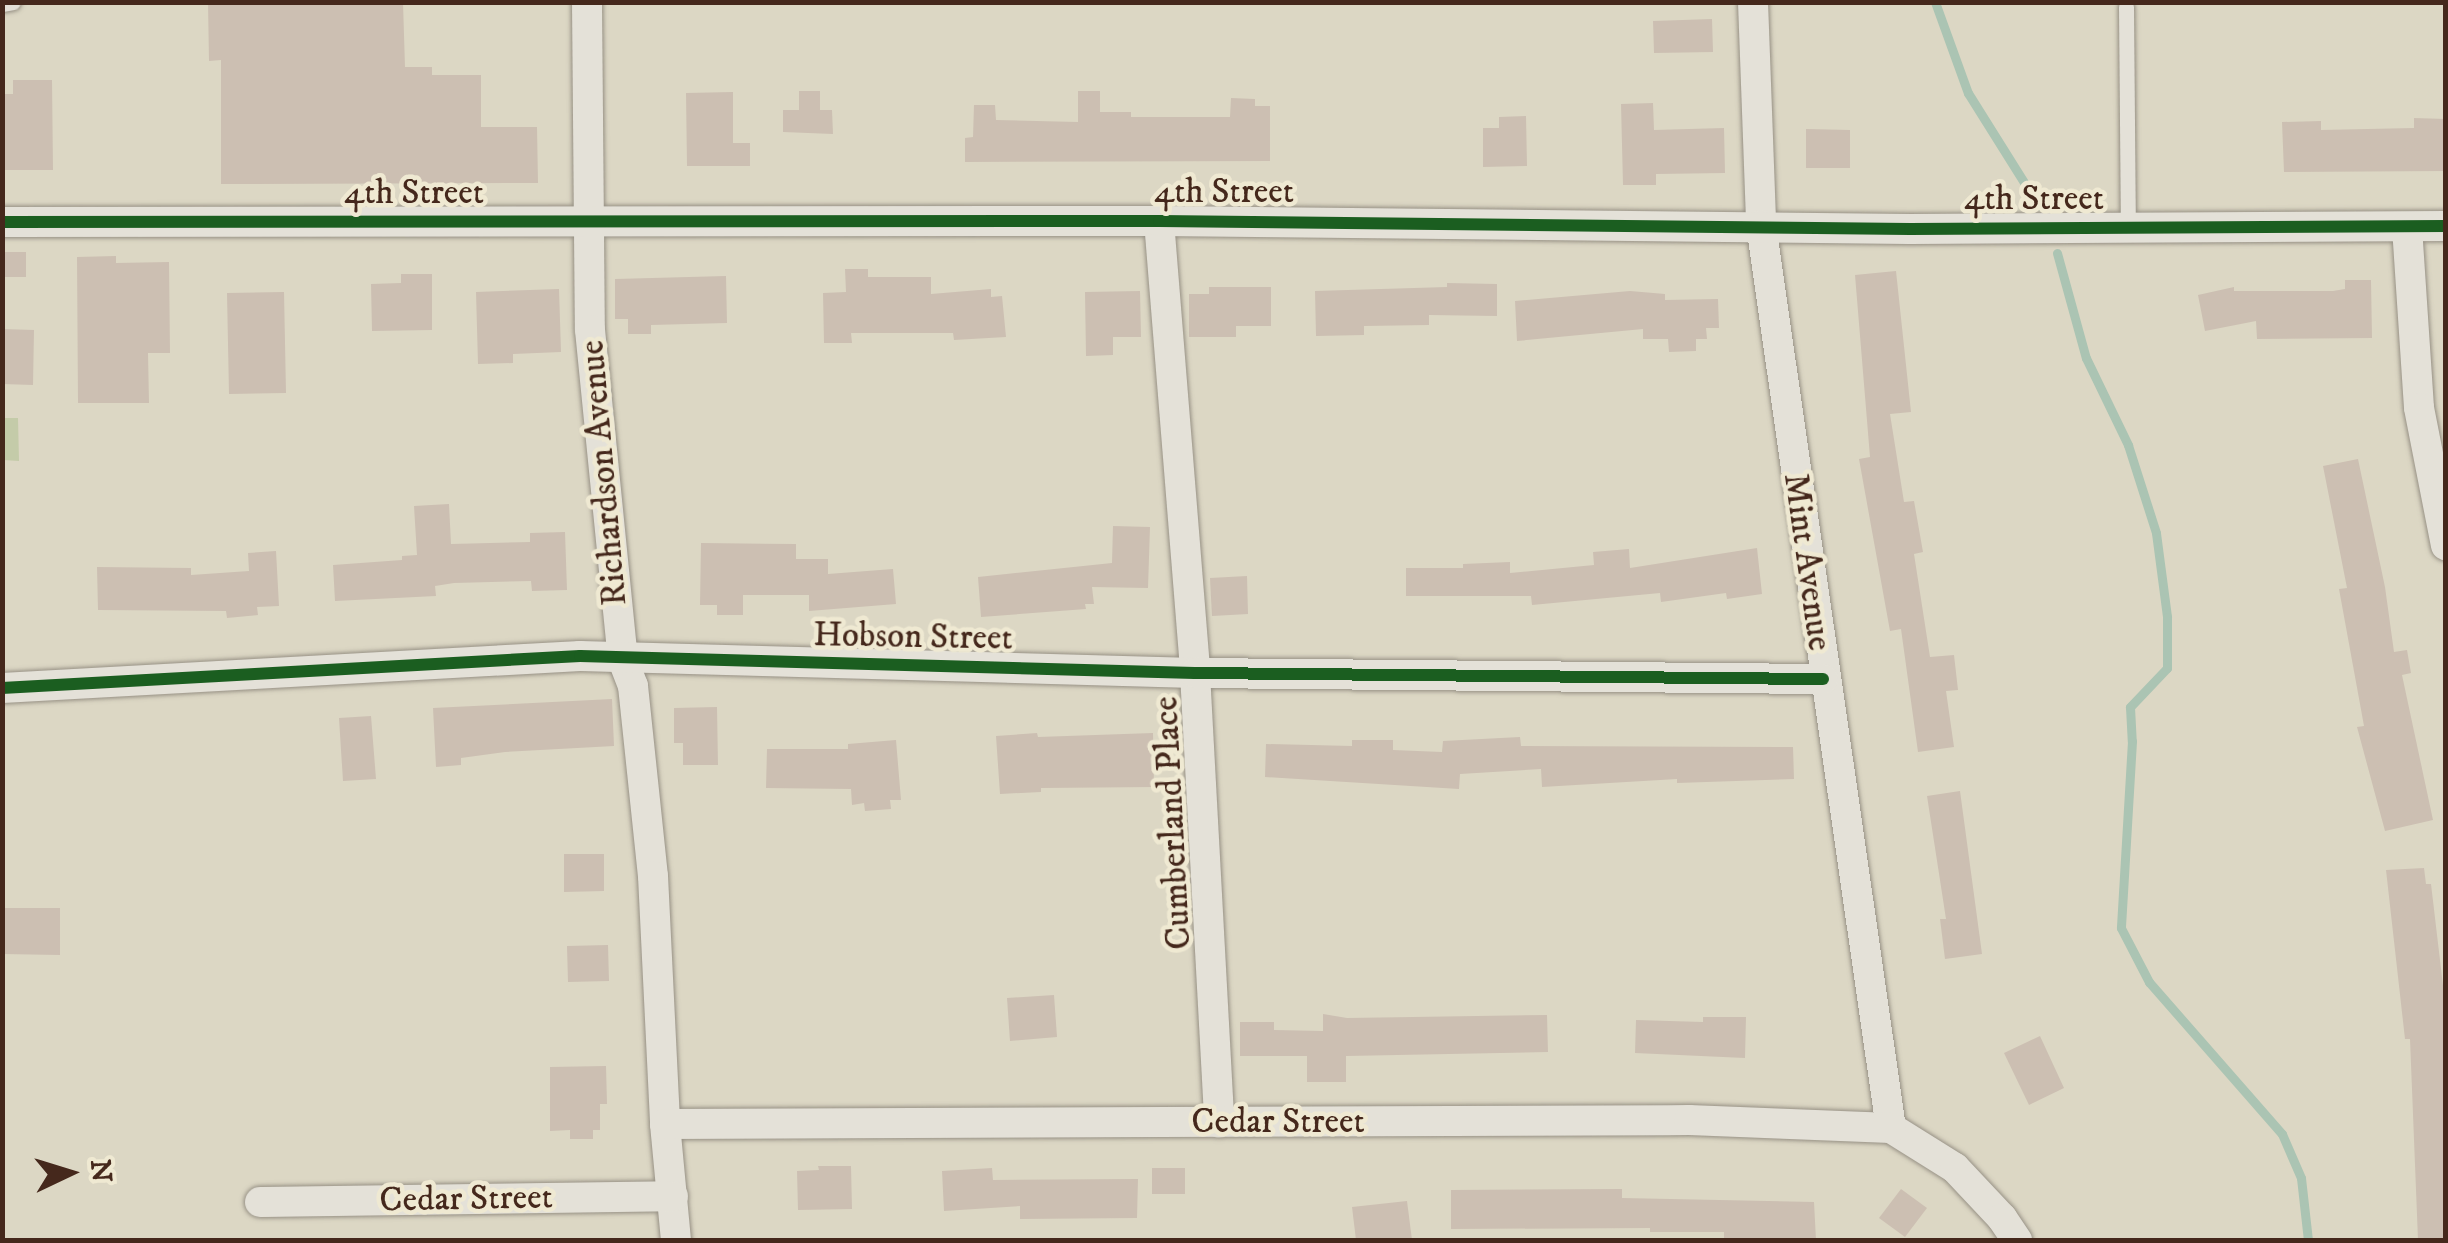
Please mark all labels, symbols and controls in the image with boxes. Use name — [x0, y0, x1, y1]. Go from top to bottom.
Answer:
street label: 4th Street — [1154, 171, 1294, 213]
street label: 4th Street — [344, 172, 484, 214]
street label: 4th Street — [1964, 178, 2104, 220]
street label: Richardson Avenue — [571, 338, 637, 608]
street label: Mint Avenue — [1774, 471, 1840, 653]
street label: Hobson Street — [813, 614, 1013, 660]
street label: Cumberland Place — [1145, 695, 1201, 951]
street label: Cedar Street — [1191, 1101, 1365, 1143]
north arrow — [20, 1123, 120, 1223]
text: N — [82, 1158, 119, 1184]
street label: Cedar Street — [379, 1176, 553, 1222]

